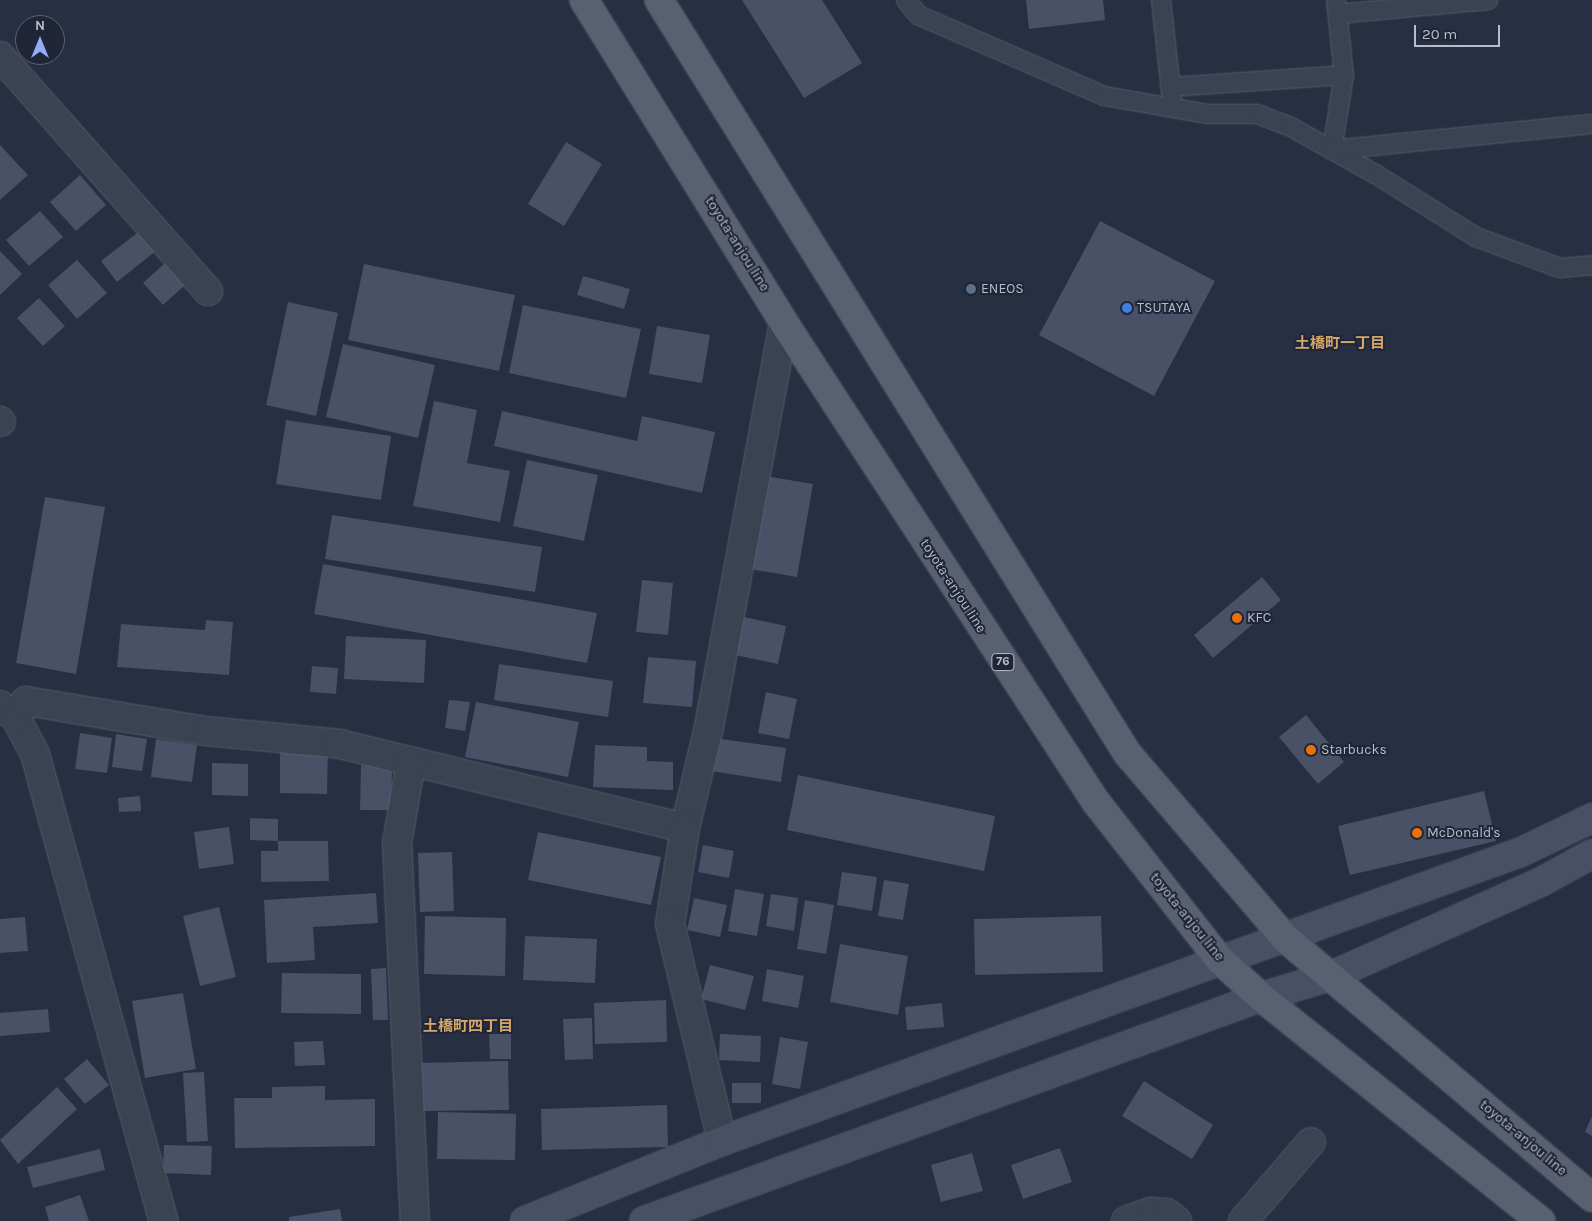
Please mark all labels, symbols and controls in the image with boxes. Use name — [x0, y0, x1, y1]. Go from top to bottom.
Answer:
north arrow — [15, 15, 65, 65]
scale bar — [1417, 15, 1503, 47]
text: N — [35, 17, 45, 34]
text: 20 m — [1422, 25, 1457, 43]
street label: toyota-anjou line — [701, 193, 773, 295]
place label: ENEOS — [981, 281, 1024, 297]
marker: ENEOS — [965, 283, 977, 295]
place label: TSUTAYA — [1137, 300, 1190, 316]
marker: TSUTAYA — [1121, 302, 1133, 314]
district label: 土橋町一丁目 — [1295, 335, 1385, 353]
street label: toyota-anjou line — [916, 536, 990, 636]
place label: KFC — [1247, 610, 1271, 626]
marker: KFC — [1231, 612, 1243, 624]
road number: 76 — [990, 652, 1016, 672]
place label: Starbucks — [1321, 742, 1387, 758]
marker: Starbucks — [1305, 744, 1317, 756]
place label: McDonald's — [1427, 825, 1501, 841]
marker: McDonald's — [1411, 827, 1423, 839]
street label: toyota-anjou line — [1146, 869, 1228, 965]
district label: 土橋町四丁目 — [423, 1018, 513, 1036]
street label: toyota-anjou line — [1476, 1097, 1570, 1179]

